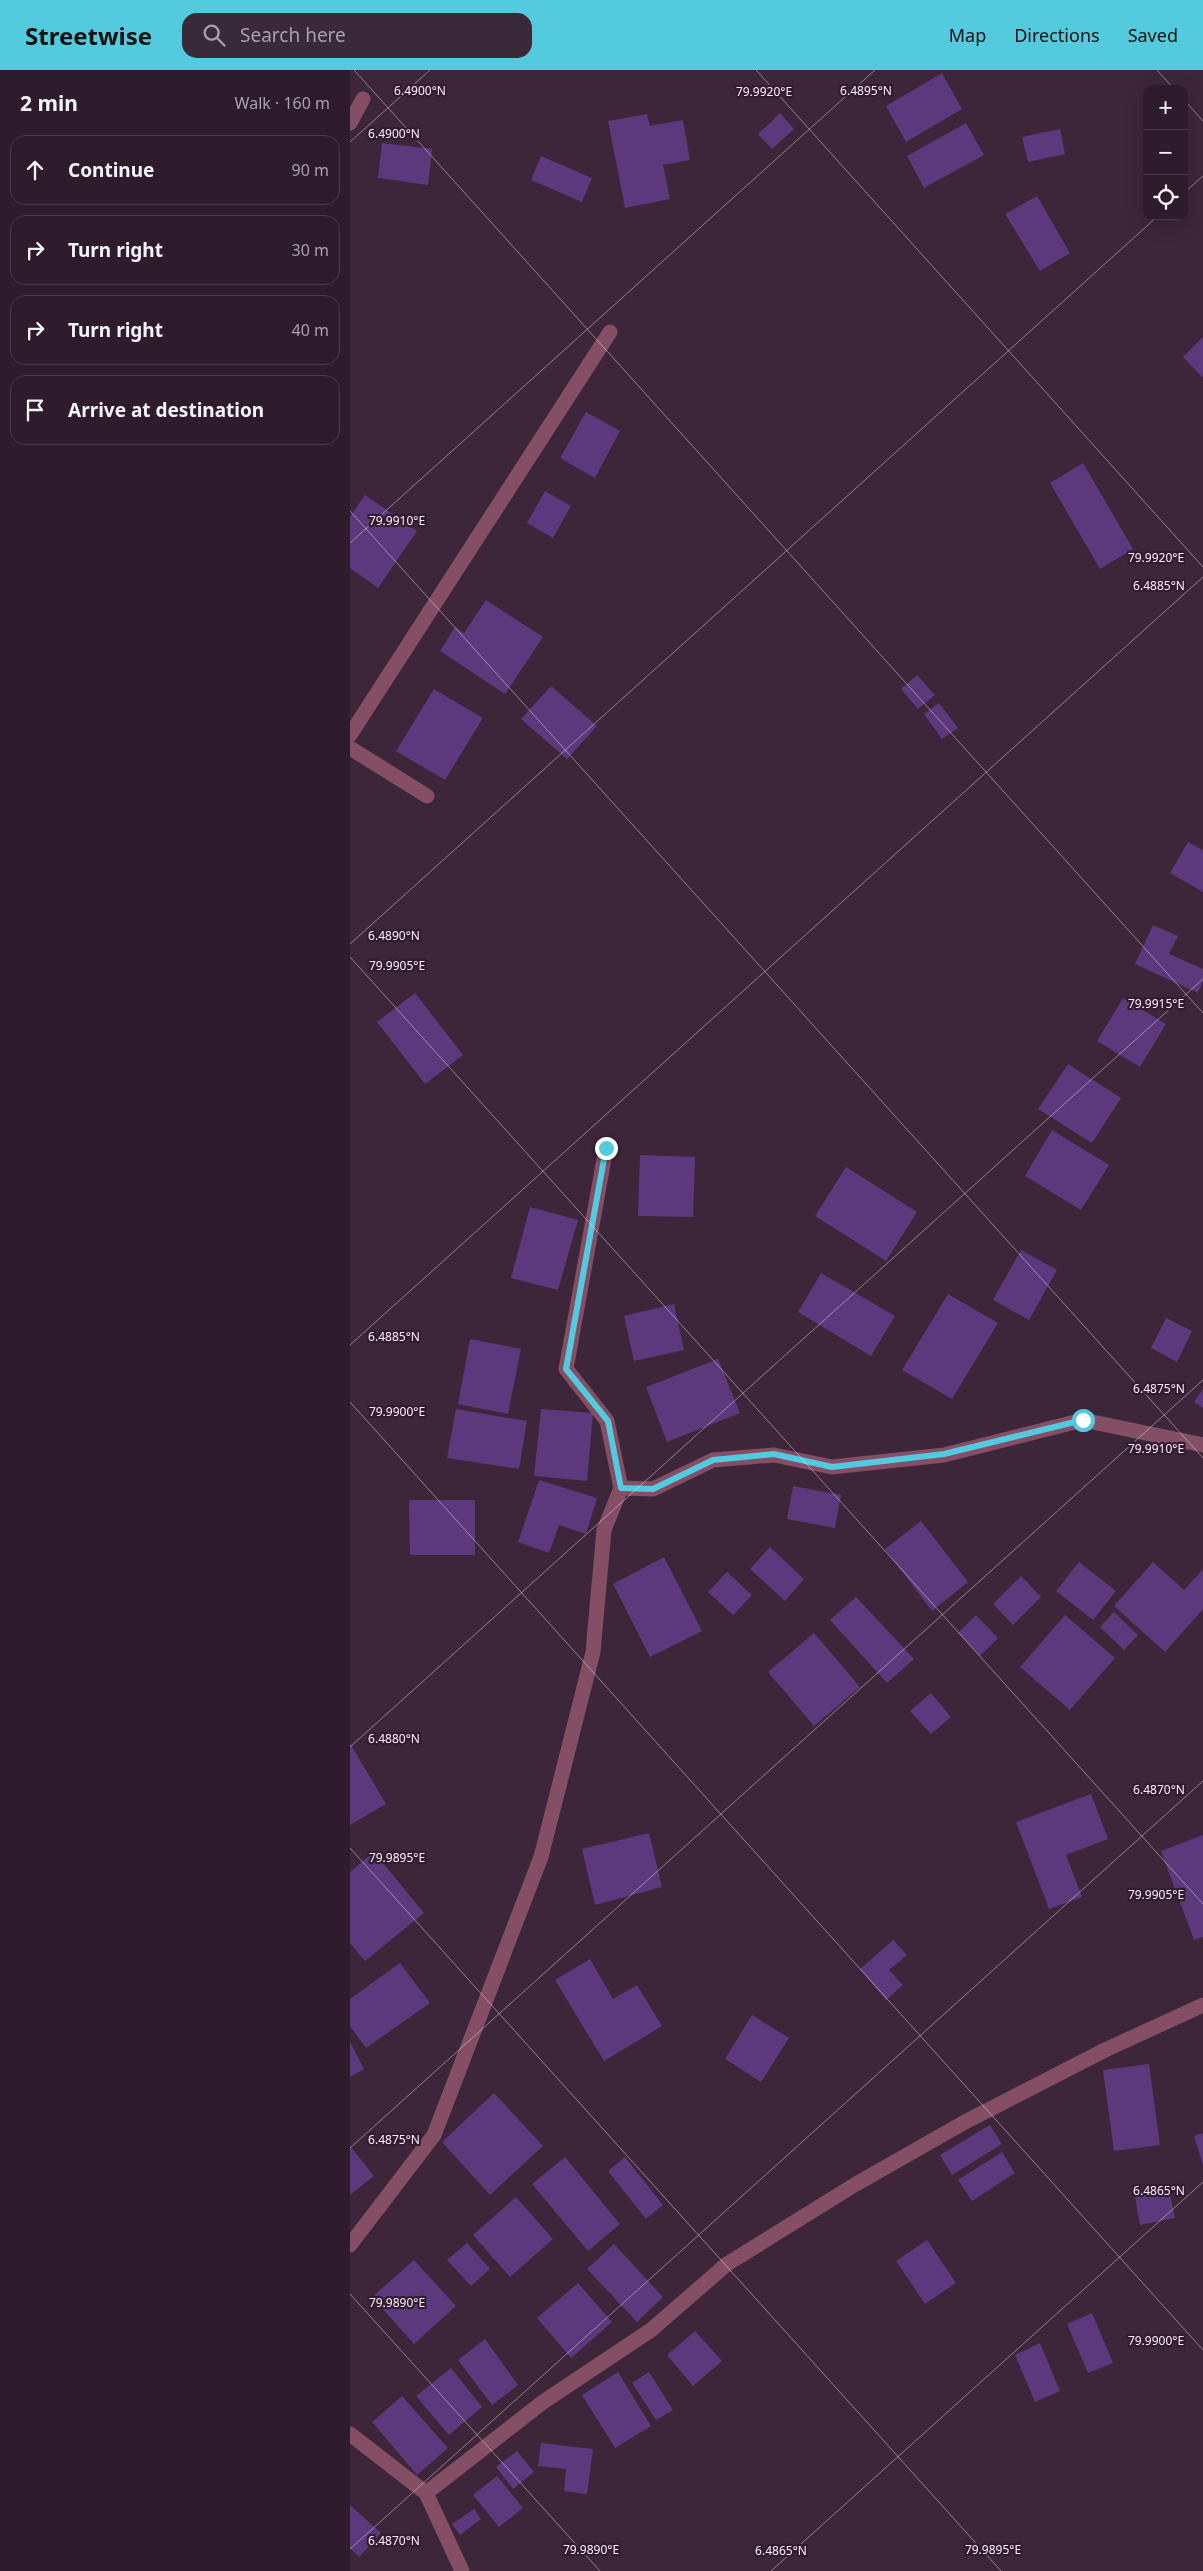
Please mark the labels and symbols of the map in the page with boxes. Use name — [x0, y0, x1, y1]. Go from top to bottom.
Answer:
text: 6.4900°N — [394, 82, 446, 99]
text: 6.4895°N — [840, 82, 892, 99]
text: 79.9920°E — [736, 83, 792, 100]
text: 6.4900°N — [368, 125, 420, 142]
text: 79.9910°E — [369, 512, 425, 529]
text: 79.9920°E — [1128, 549, 1184, 566]
text: 6.4885°N — [1133, 577, 1185, 594]
text: 6.4890°N — [368, 927, 420, 944]
text: 79.9905°E — [369, 957, 425, 974]
text: 79.9915°E — [1128, 995, 1184, 1012]
route end — [595, 1137, 618, 1160]
text: 6.4885°N — [368, 1328, 420, 1345]
text: 6.4875°N — [1133, 1380, 1185, 1397]
text: 79.9900°E — [369, 1403, 425, 1420]
route start — [1072, 1409, 1095, 1432]
text: 79.9910°E — [1128, 1440, 1184, 1457]
text: 6.4880°N — [368, 1730, 420, 1747]
text: 6.4870°N — [1133, 1781, 1185, 1798]
text: 79.9895°E — [369, 1849, 425, 1866]
text: 79.9905°E — [1128, 1886, 1184, 1903]
text: 6.4875°N — [368, 2131, 420, 2148]
text: 6.4865°N — [1133, 2182, 1185, 2199]
text: 79.9890°E — [369, 2294, 425, 2311]
text: 79.9900°E — [1128, 2332, 1184, 2349]
text: 6.4870°N — [368, 2532, 420, 2549]
text: 79.9890°E — [563, 2541, 619, 2558]
text: 79.9895°E — [965, 2541, 1021, 2558]
text: 6.4865°N — [755, 2542, 807, 2559]

